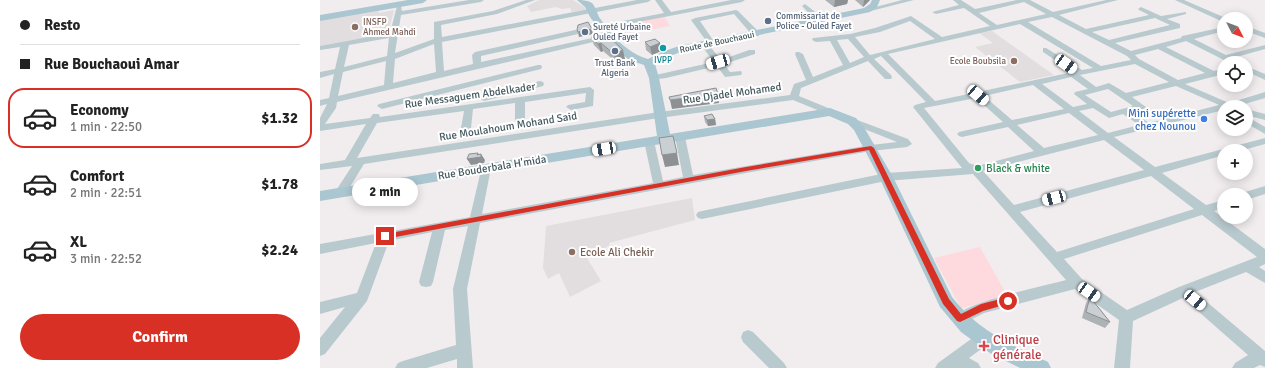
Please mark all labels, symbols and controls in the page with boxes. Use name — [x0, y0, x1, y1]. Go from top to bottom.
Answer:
place label: Commissariat de Police - Ouled Fayet — [776, 11, 852, 32]
north arrow — [1217, 12, 1253, 48]
map controls — [1217, 12, 1253, 224]
text: Resto — [44, 16, 80, 34]
marker: Commissariat de Police - Ouled Fayet — [763, 16, 773, 26]
place label: INSFP Ahmed Mahdi — [363, 17, 416, 38]
marker: INSFP Ahmed Mahdi — [350, 22, 360, 32]
place label: Sureté Urbaine Ouled Fayet — [593, 22, 651, 43]
marker: Sureté Urbaine Ouled Fayet — [580, 27, 590, 37]
street label: Route de Bouchaoui — [679, 29, 756, 56]
marker: IVPP — [658, 43, 668, 53]
marker: Trust Bank Algeria — [610, 46, 620, 56]
car — [1053, 52, 1079, 76]
car — [705, 53, 731, 71]
text: Rue Bouchaoui Amar — [44, 55, 179, 73]
place label: IVPP — [654, 55, 672, 66]
place label: Ecole Boubsila — [950, 56, 1006, 67]
marker: Ecole Boubsila — [1009, 56, 1019, 66]
button: locate — [1217, 56, 1253, 92]
place label: Trust Bank Algeria — [595, 58, 636, 79]
street label: Rue Messaguem Abdelkader — [404, 80, 536, 111]
street label: Rue Djadel Mohamed — [682, 80, 782, 107]
car — [965, 83, 991, 107]
icon: car — [22, 100, 58, 136]
button: layers — [1217, 100, 1253, 136]
text: Economy — [70, 101, 129, 119]
place label: Mini supérette chez Nounou — [1128, 107, 1196, 133]
text: $1.32 — [261, 109, 298, 127]
street label: Rue Moulahoum Mohand Said — [438, 109, 578, 144]
marker: Mini supérette chez Nounou — [1199, 114, 1209, 124]
text: 1 min · 22:50 — [70, 119, 142, 135]
car — [591, 141, 617, 157]
button: + — [1217, 144, 1253, 180]
street label: Rue Bouderbala H'mida — [437, 152, 548, 182]
place label: Black & white — [986, 162, 1050, 175]
marker: Black & white — [973, 163, 983, 173]
icon: car — [22, 166, 58, 202]
text: Comfort — [70, 167, 124, 185]
text: $1.78 — [261, 175, 298, 193]
callout: 2 min — [352, 178, 418, 206]
text: 2 min — [369, 184, 401, 200]
text: 2 min · 22:51 — [70, 185, 142, 201]
button: − — [1217, 188, 1253, 224]
car — [1041, 189, 1067, 207]
route end — [376, 227, 394, 245]
icon: car — [22, 232, 58, 268]
text: XL — [70, 233, 87, 251]
text: $2.24 — [261, 241, 298, 259]
place label: Ecole Ali Chekir — [580, 246, 654, 259]
marker: Ecole Ali Chekir — [567, 247, 577, 257]
text: 3 min · 22:52 — [70, 251, 142, 267]
car — [1076, 280, 1102, 304]
car — [1182, 288, 1208, 312]
route start — [999, 292, 1017, 310]
button: Confirm — [20, 314, 300, 360]
place label: Clinique générale — [993, 332, 1041, 363]
marker: Clinique générale — [978, 340, 990, 352]

